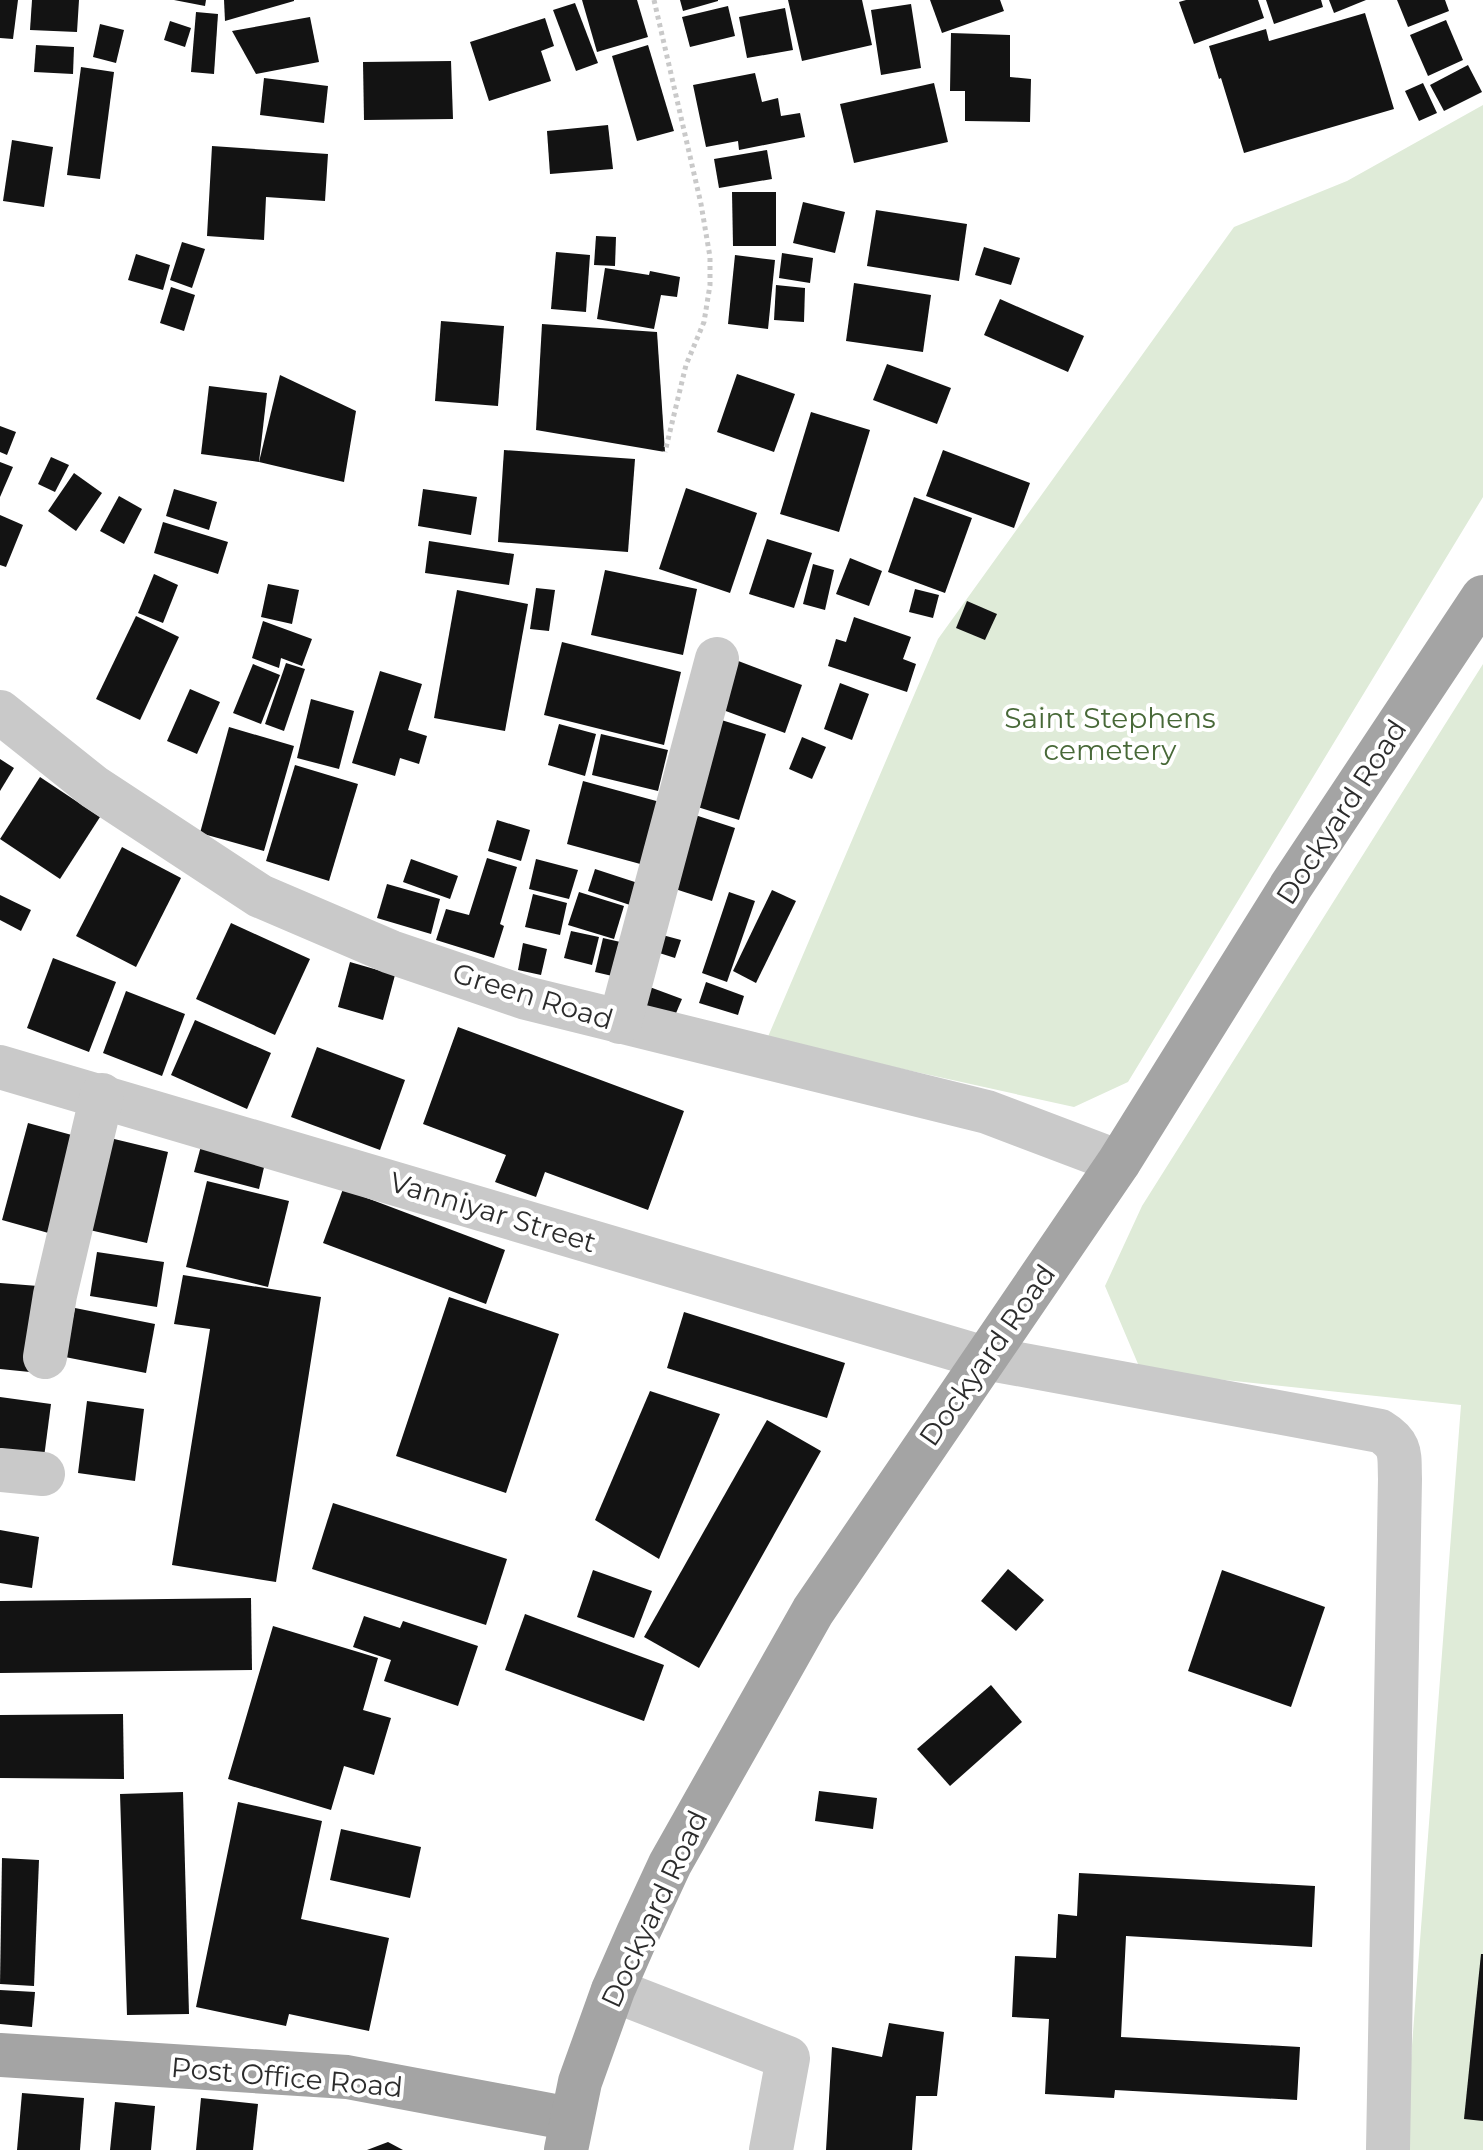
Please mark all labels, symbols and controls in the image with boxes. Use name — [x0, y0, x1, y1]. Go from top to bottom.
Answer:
park label: Saint Stephens cemetery — [1004, 701, 1216, 767]
street label: Dockyard Road — [1269, 713, 1413, 911]
street label: Green Road — [449, 956, 617, 1036]
street label: Vanniyar Street — [386, 1164, 600, 1260]
street label: Dockyard Road — [912, 1258, 1062, 1452]
street label: Dockyard Road — [593, 1805, 715, 2013]
street label: Post Office Road — [170, 2050, 404, 2104]

